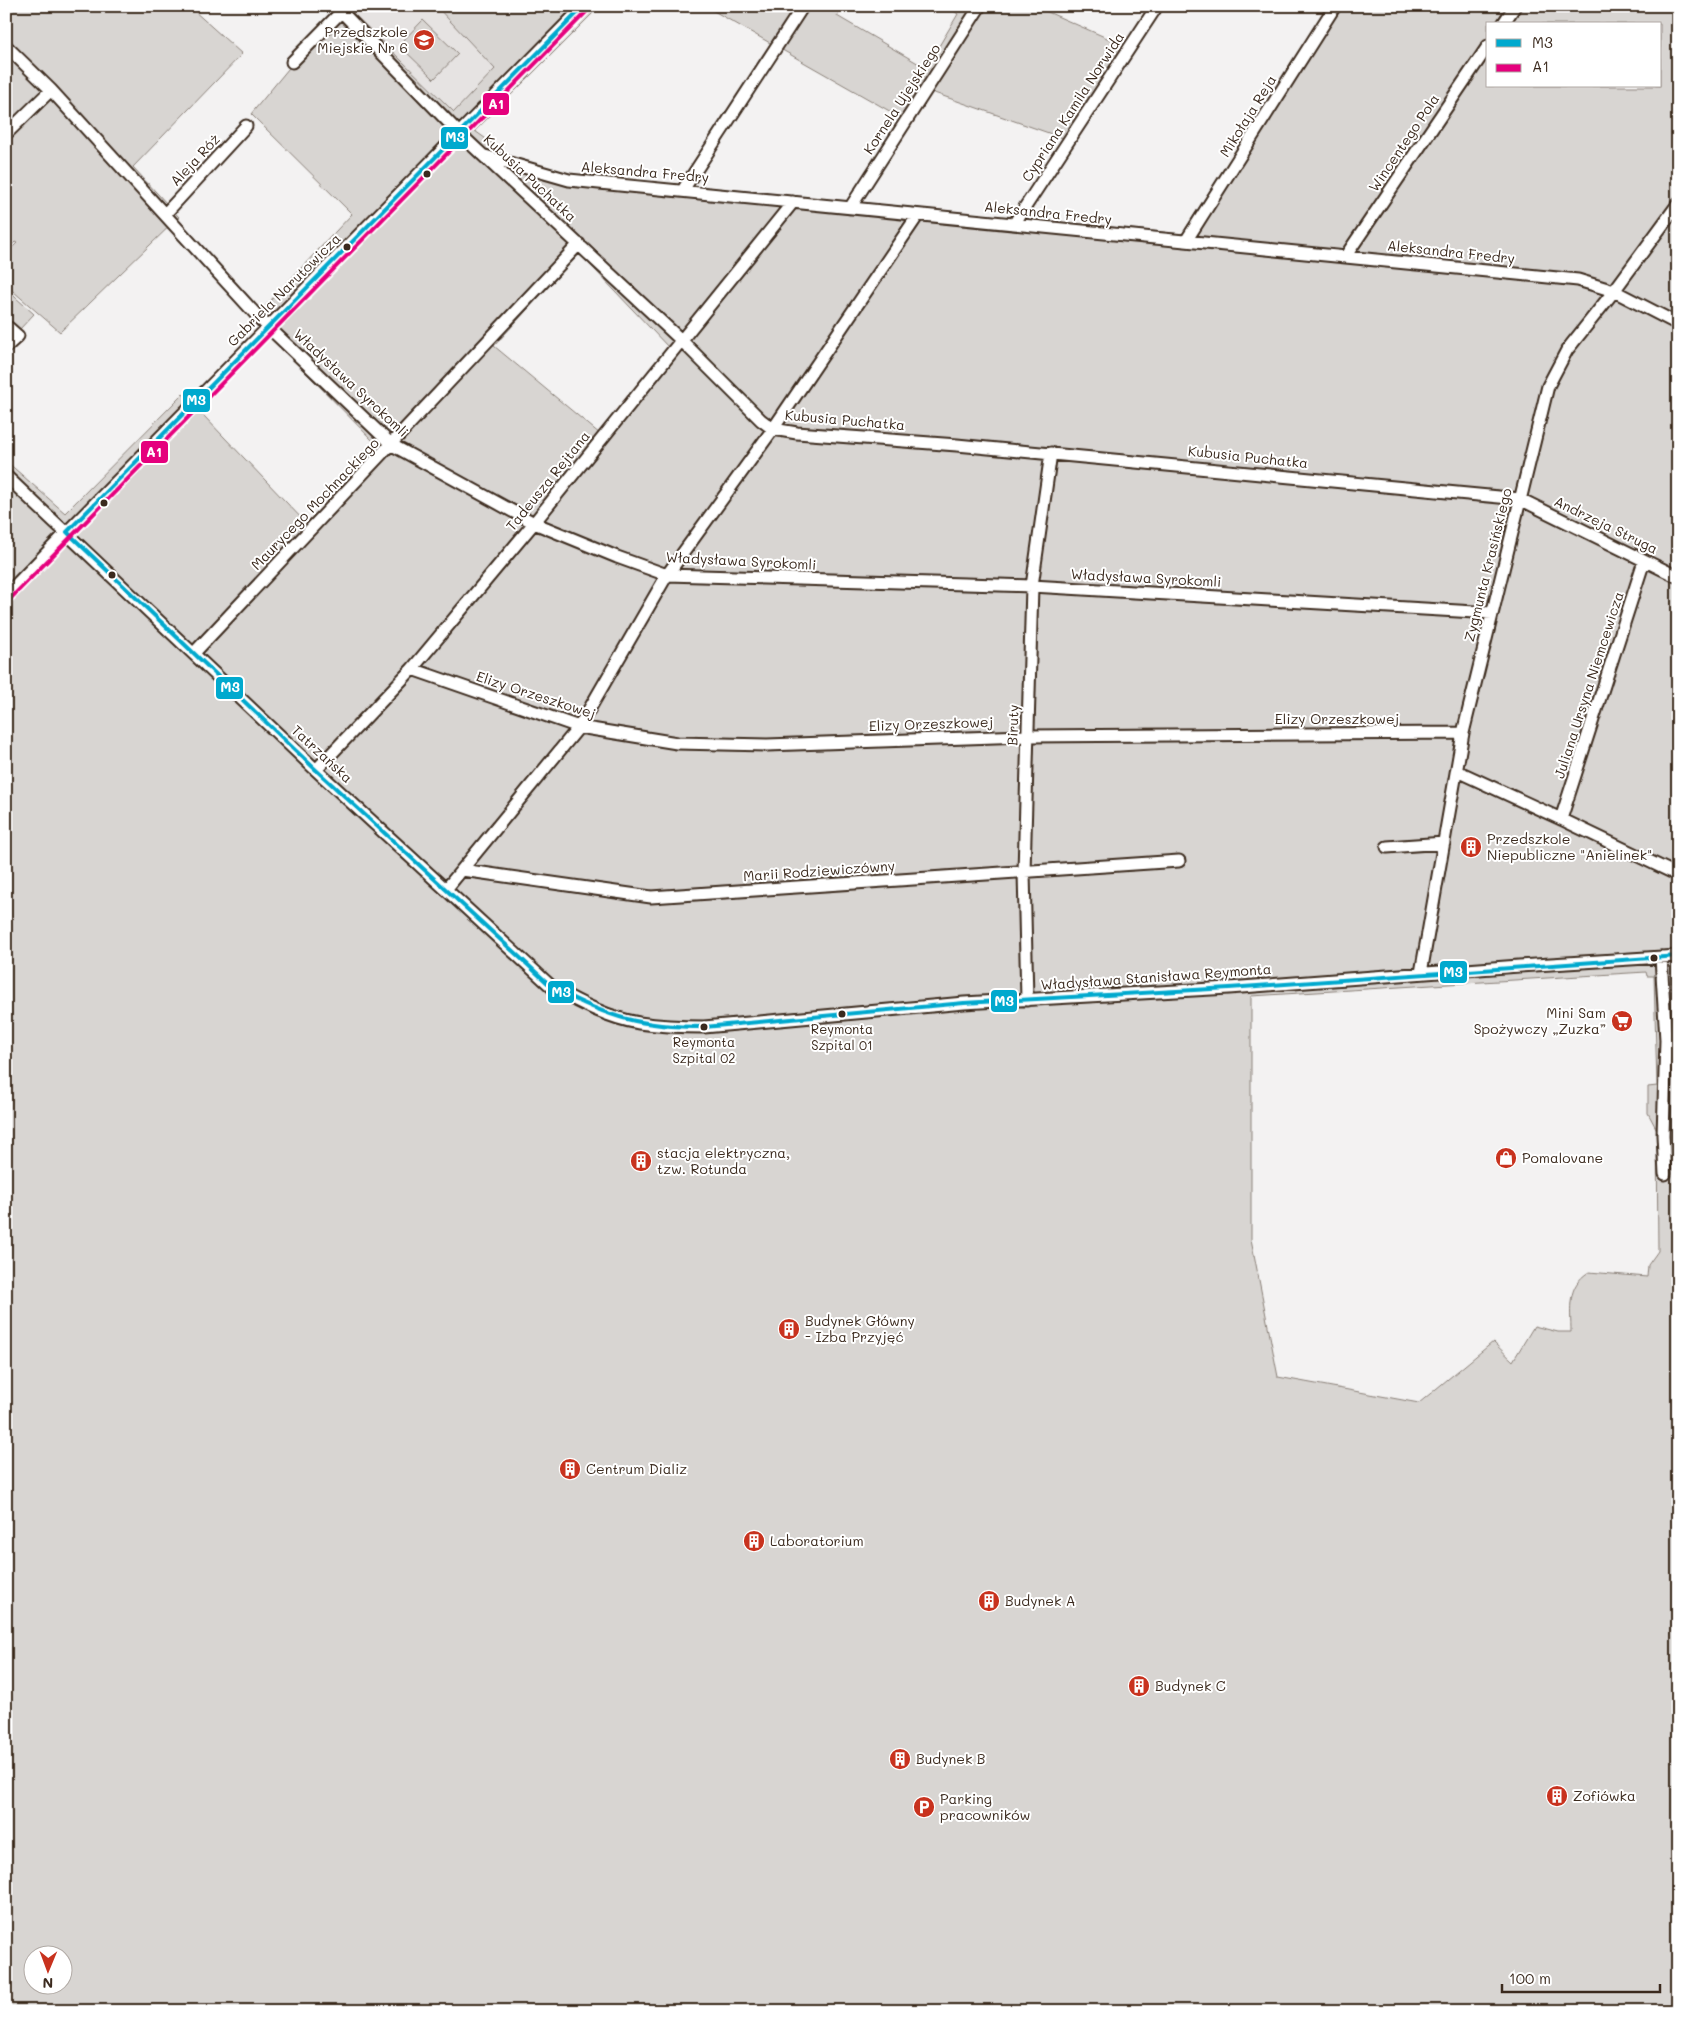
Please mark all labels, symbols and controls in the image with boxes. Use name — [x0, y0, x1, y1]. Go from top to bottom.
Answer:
place label: Przedszkole Miejskie Nr 6 — [317, 22, 408, 57]
legend — [1486, 22, 1662, 88]
school or university icon: Przedszkole Miejskie Nr 6 — [412, 28, 436, 52]
street label: Cypriana Kamila Norwida — [1017, 28, 1128, 185]
text: M3 — [1532, 32, 1553, 52]
street label: Kornela Ujejskiego — [859, 40, 944, 158]
text: A1 — [1532, 56, 1549, 76]
street label: Mikołaja Reja — [1215, 71, 1280, 160]
street label: Wincentego Pola — [1364, 90, 1443, 195]
line badge: A1 — [482, 92, 510, 116]
text: A1 — [488, 94, 504, 113]
line badge: M3 — [440, 126, 469, 150]
text: M3 — [445, 127, 465, 146]
street label: Aleja Róż — [166, 129, 224, 190]
street label: Kubusia Puchatka — [480, 130, 581, 226]
street label: Aleksandra Fredry — [580, 156, 710, 187]
unlabelled marker — [422, 169, 432, 179]
street label: Aleksandra Fredry — [983, 196, 1113, 229]
street label: Gabriela Narutowicza — [223, 229, 344, 350]
street label: Aleksandra Fredry — [1386, 235, 1516, 268]
unlabelled marker — [342, 242, 352, 252]
street label: Władysława Syrokomli — [290, 324, 413, 441]
line badge: M3 — [182, 388, 211, 413]
text: M3 — [186, 390, 206, 409]
street label: Kubusia Puchatka — [784, 405, 906, 434]
street label: Tadeusza Rejtana — [501, 427, 594, 535]
street label: Maurycego Mochnackiego — [246, 433, 383, 574]
line badge: A1 — [140, 440, 169, 464]
street label: Kubusia Puchatka — [1187, 441, 1309, 472]
text: A1 — [146, 442, 162, 461]
street label: Zygmunta Krasińskiego — [1459, 486, 1516, 644]
street label: Andrzeja Struga — [1551, 491, 1661, 558]
unlabelled marker — [99, 498, 109, 508]
street label: Władysława Syrokomli — [665, 547, 817, 574]
street label: Władysława Syrokomli — [1070, 564, 1222, 591]
unlabelled marker — [107, 570, 117, 580]
street label: Juliana Ursyna Niemcewicza — [1549, 589, 1628, 781]
street label: Elizy Orzeszkowej — [474, 666, 598, 723]
line badge: M3 — [215, 676, 244, 700]
text: M3 — [220, 677, 240, 696]
street label: Biruty — [1002, 704, 1023, 746]
street label: Elizy Orzeszkowej — [1275, 709, 1399, 728]
street label: Elizy Orzeszkowej — [868, 712, 994, 735]
street label: Tatrzańska — [288, 720, 357, 787]
place label: Przedszkole Niepubliczne "Anielinek" — [1487, 829, 1652, 864]
building icon: Przedszkole Niepubliczne "Anielinek" — [1459, 835, 1483, 859]
street label: Marii Rodziewiczówny — [742, 856, 896, 885]
unlabelled marker — [1649, 953, 1659, 963]
street label: Władysława Stanisława Reymonta — [1040, 959, 1272, 994]
line badge: M3 — [1439, 960, 1468, 984]
text: M3 — [1443, 962, 1463, 981]
line badge: M3 — [547, 980, 575, 1004]
text: M3 — [551, 982, 571, 1001]
line badge: M3 — [990, 989, 1018, 1013]
text: M3 — [994, 991, 1014, 1010]
place label: Mini Sam Spożywczy „Zuzka” — [1474, 1003, 1606, 1038]
marker: Reymonta Szpital 01 — [837, 1009, 847, 1019]
supermarket icon: Mini Sam Spożywczy „Zuzka” — [1610, 1009, 1634, 1033]
place label: Reymonta Szpital 01 — [811, 1020, 873, 1053]
marker: Reymonta Szpital 02 — [699, 1022, 709, 1032]
place label: Reymonta Szpital 02 — [672, 1033, 736, 1066]
place label: stacja elektryczna, tzw. Rotunda — [657, 1143, 790, 1178]
shop icon: Pomalovane — [1494, 1146, 1518, 1170]
place label: Pomalovane — [1522, 1148, 1603, 1167]
building icon: stacja elektryczna, tzw. Rotunda — [629, 1149, 653, 1173]
place label: Budynek Główny - Izba Przyjęć — [805, 1311, 915, 1346]
building icon: Budynek Główny - Izba Przyjęć — [777, 1317, 801, 1341]
building icon: Centrum Dializ — [558, 1457, 582, 1481]
place label: Centrum Dializ — [586, 1459, 687, 1478]
building icon: Laboratorium — [742, 1529, 766, 1553]
place label: Laboratorium — [770, 1531, 864, 1550]
building icon: Budynek A — [977, 1589, 1001, 1613]
place label: Budynek A — [1005, 1591, 1076, 1610]
building icon: Budynek C — [1127, 1674, 1151, 1698]
place label: Budynek C — [1155, 1676, 1226, 1695]
building icon: Budynek B — [888, 1747, 912, 1771]
place label: Budynek B — [916, 1749, 986, 1768]
building icon: Zofiówka — [1545, 1784, 1569, 1808]
place label: Zofiówka — [1573, 1786, 1636, 1805]
place label: Parking pracowników — [940, 1789, 1030, 1824]
parking icon: Parking pracowników — [912, 1795, 936, 1819]
north arrow — [22, 1944, 72, 1994]
scale bar — [1502, 1962, 1659, 1994]
text: 100 m — [1509, 1968, 1551, 1988]
text: N — [42, 1974, 53, 1993]

